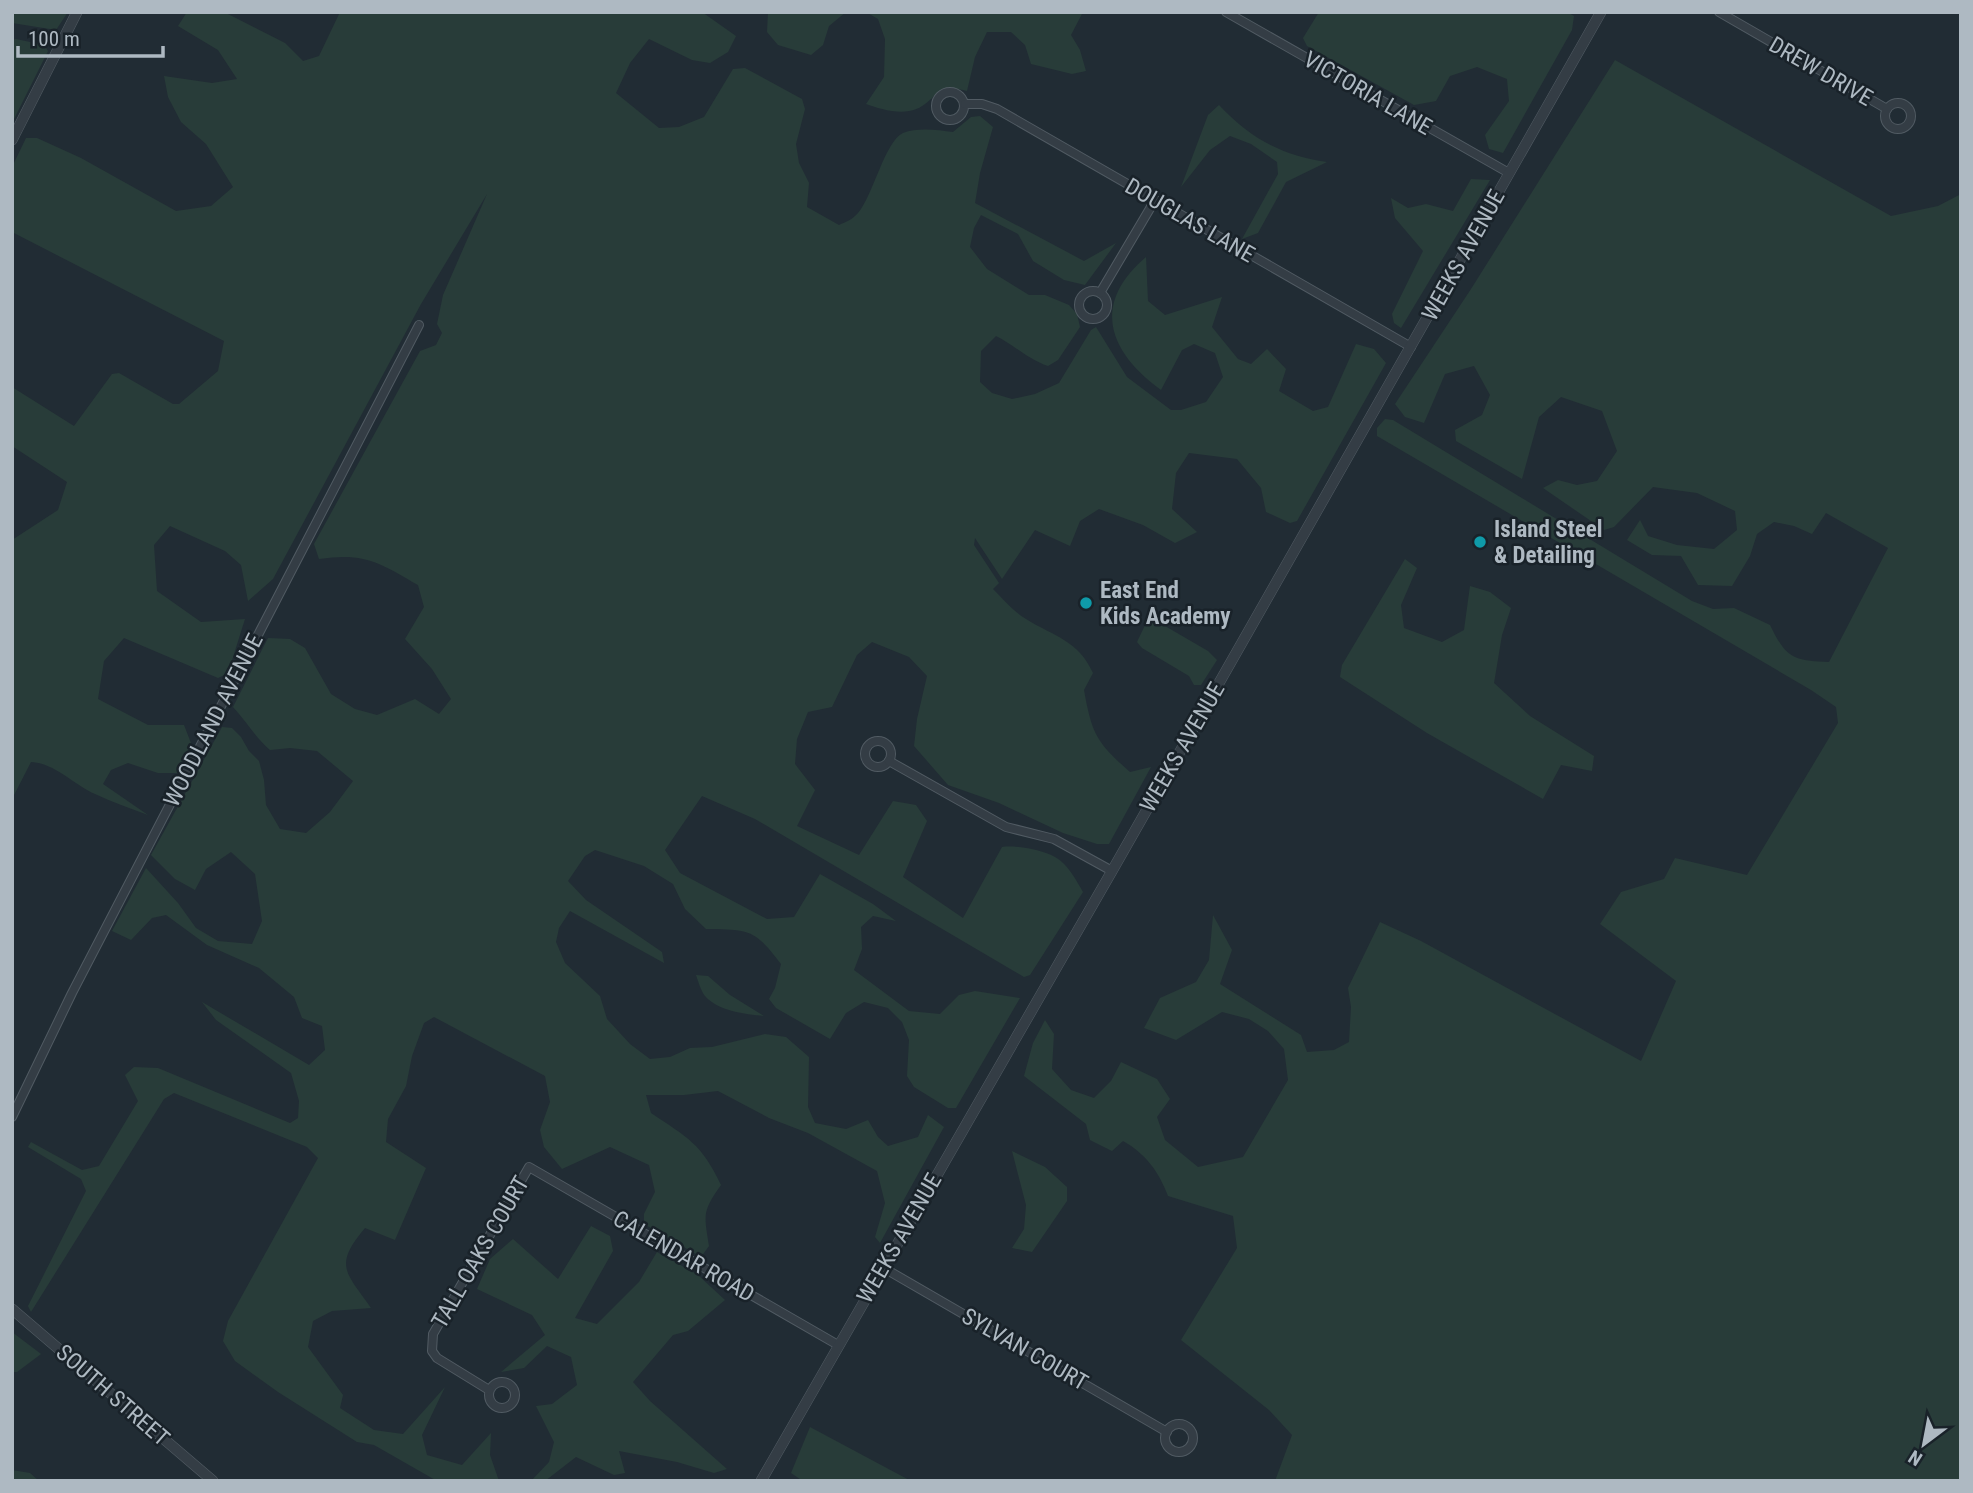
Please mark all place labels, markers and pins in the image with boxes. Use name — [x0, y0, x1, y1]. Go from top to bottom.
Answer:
place label: Island Steel & Detailing — [1494, 516, 1603, 569]
marker: Island Steel & Detailing — [1472, 534, 1488, 550]
place label: East End Kids Academy — [1100, 577, 1231, 630]
marker: East End Kids Academy — [1078, 595, 1094, 611]

